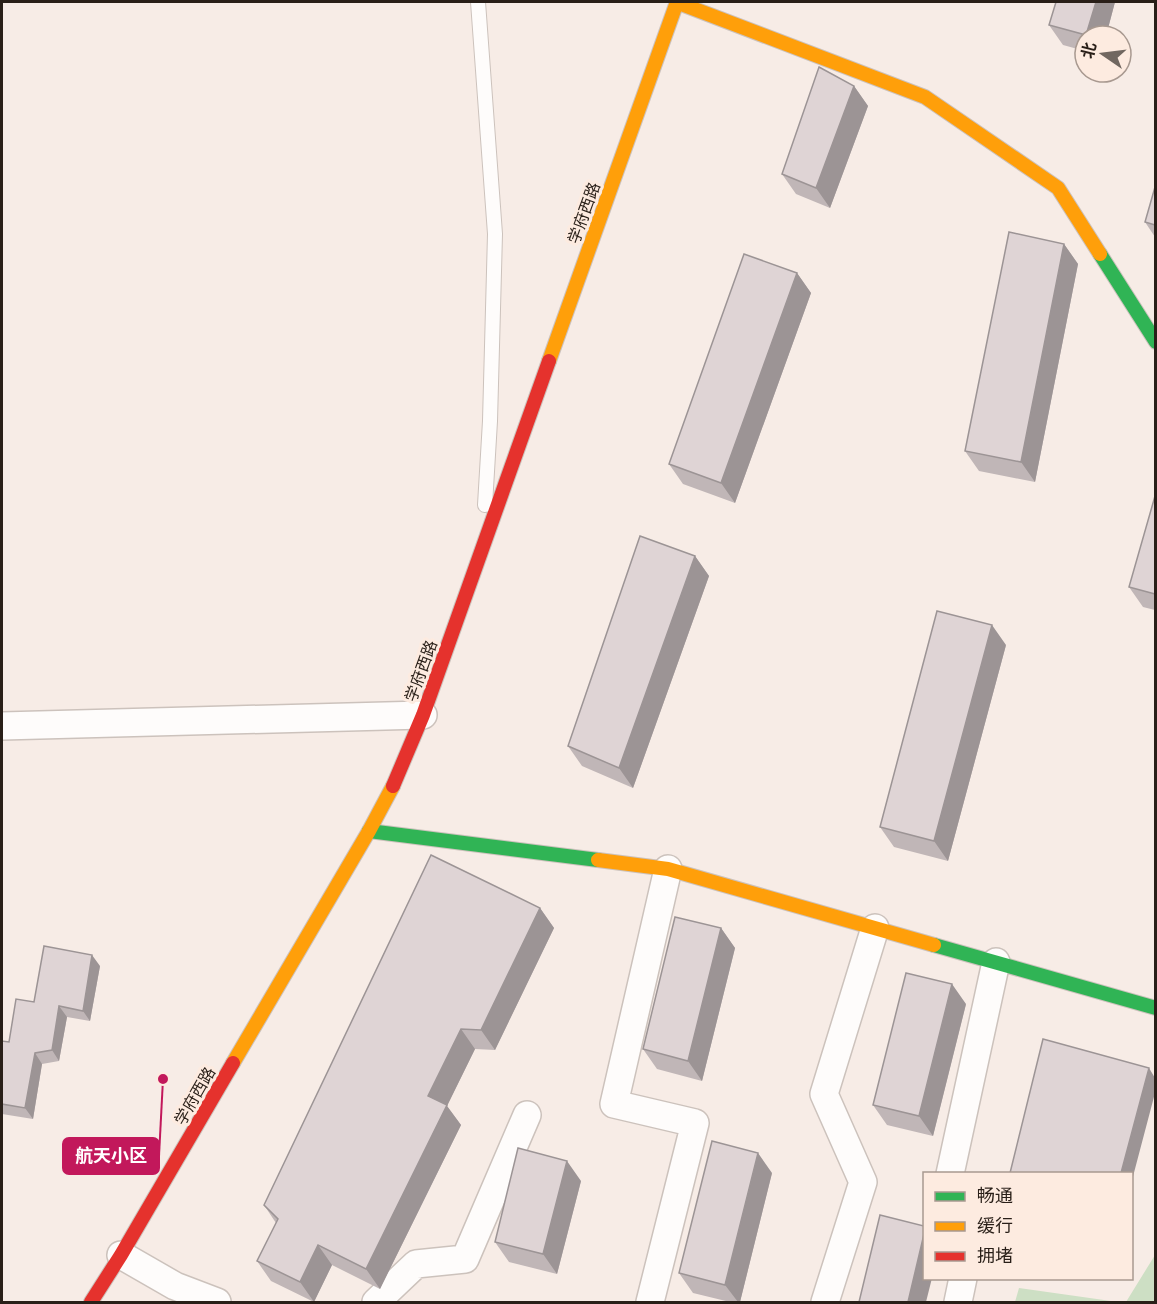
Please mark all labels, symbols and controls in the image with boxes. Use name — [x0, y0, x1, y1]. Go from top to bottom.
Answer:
north arrow — [1073, 24, 1133, 84]
text: 北 — [1079, 41, 1099, 60]
street label: 学府西路 — [565, 180, 603, 246]
street label: 学府西路 — [402, 638, 440, 704]
street label: 学府西路 — [172, 1064, 218, 1128]
callout: 航天小区 — [63, 1138, 159, 1174]
text: 航天小区 — [75, 1146, 147, 1166]
legend — [923, 1172, 1133, 1280]
text: 畅通 — [977, 1186, 1013, 1206]
text: 缓行 — [977, 1216, 1013, 1236]
text: 拥堵 — [977, 1246, 1013, 1266]

